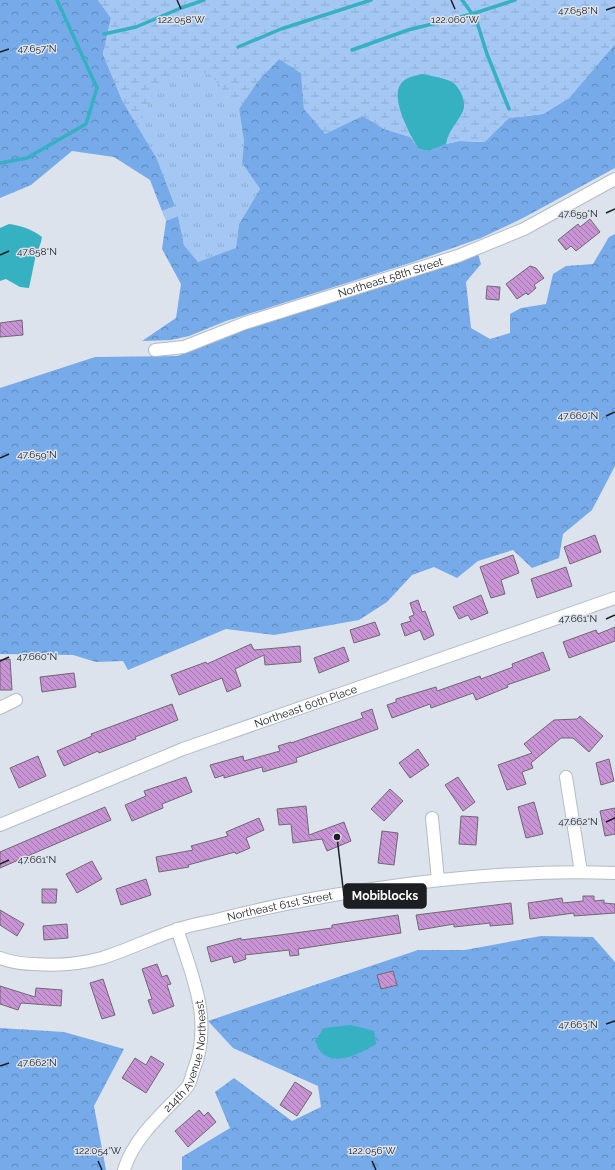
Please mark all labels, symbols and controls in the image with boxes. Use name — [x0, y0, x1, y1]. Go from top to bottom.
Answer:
text: 47.658°N — [558, 5, 598, 16]
text: 122.058°W — [157, 14, 205, 25]
text: 122.060°W — [431, 14, 479, 25]
text: 47.657°N — [17, 43, 57, 54]
text: 47.659°N — [558, 208, 598, 219]
text: 47.658°N — [17, 246, 57, 257]
street label: Northeast 58th Street — [336, 255, 445, 300]
text: 47.660°N — [558, 410, 598, 421]
text: 47.659°N — [17, 449, 57, 460]
text: 47.661°N — [559, 613, 597, 624]
text: 47.660°N — [17, 651, 57, 662]
street label: Northeast 60th Place — [253, 683, 359, 731]
text: 47.662°N — [558, 816, 598, 827]
text: 47.661°N — [18, 854, 56, 865]
callout: Mobiblocks — [344, 884, 426, 908]
street label: Northeast 61st Street — [226, 889, 334, 924]
text: Mobiblocks — [352, 889, 418, 903]
street label: 214th Avenue Northeast — [161, 999, 209, 1115]
text: 47.663°N — [558, 1019, 598, 1030]
text: 47.662°N — [17, 1057, 57, 1068]
text: 122.054°W — [75, 1145, 122, 1156]
text: 122.056°W — [348, 1145, 396, 1156]

